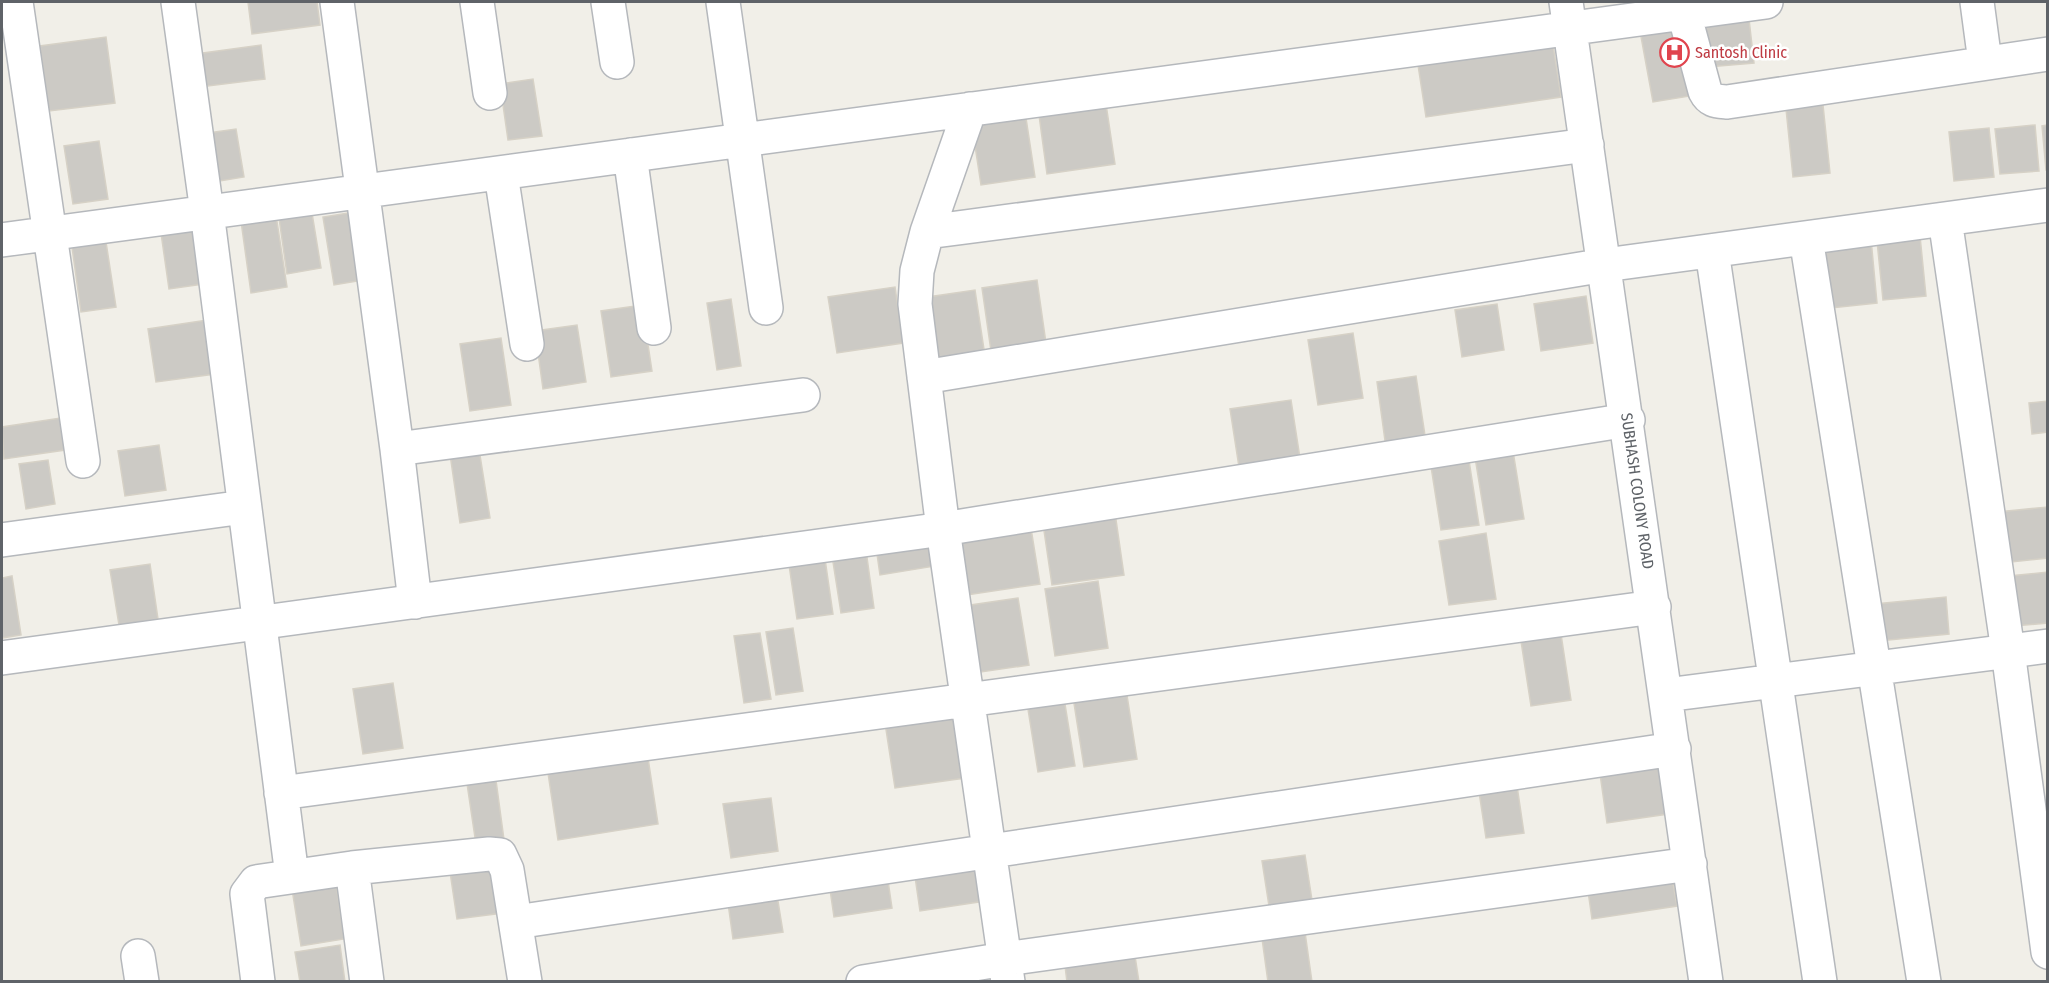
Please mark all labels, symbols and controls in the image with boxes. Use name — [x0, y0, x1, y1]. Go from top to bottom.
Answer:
hospital icon: Santosh Clinic — [1658, 36, 1690, 68]
place label: Santosh Clinic — [1695, 43, 1787, 62]
street label: SUBHASH COLONY ROAD — [1617, 412, 1658, 570]

